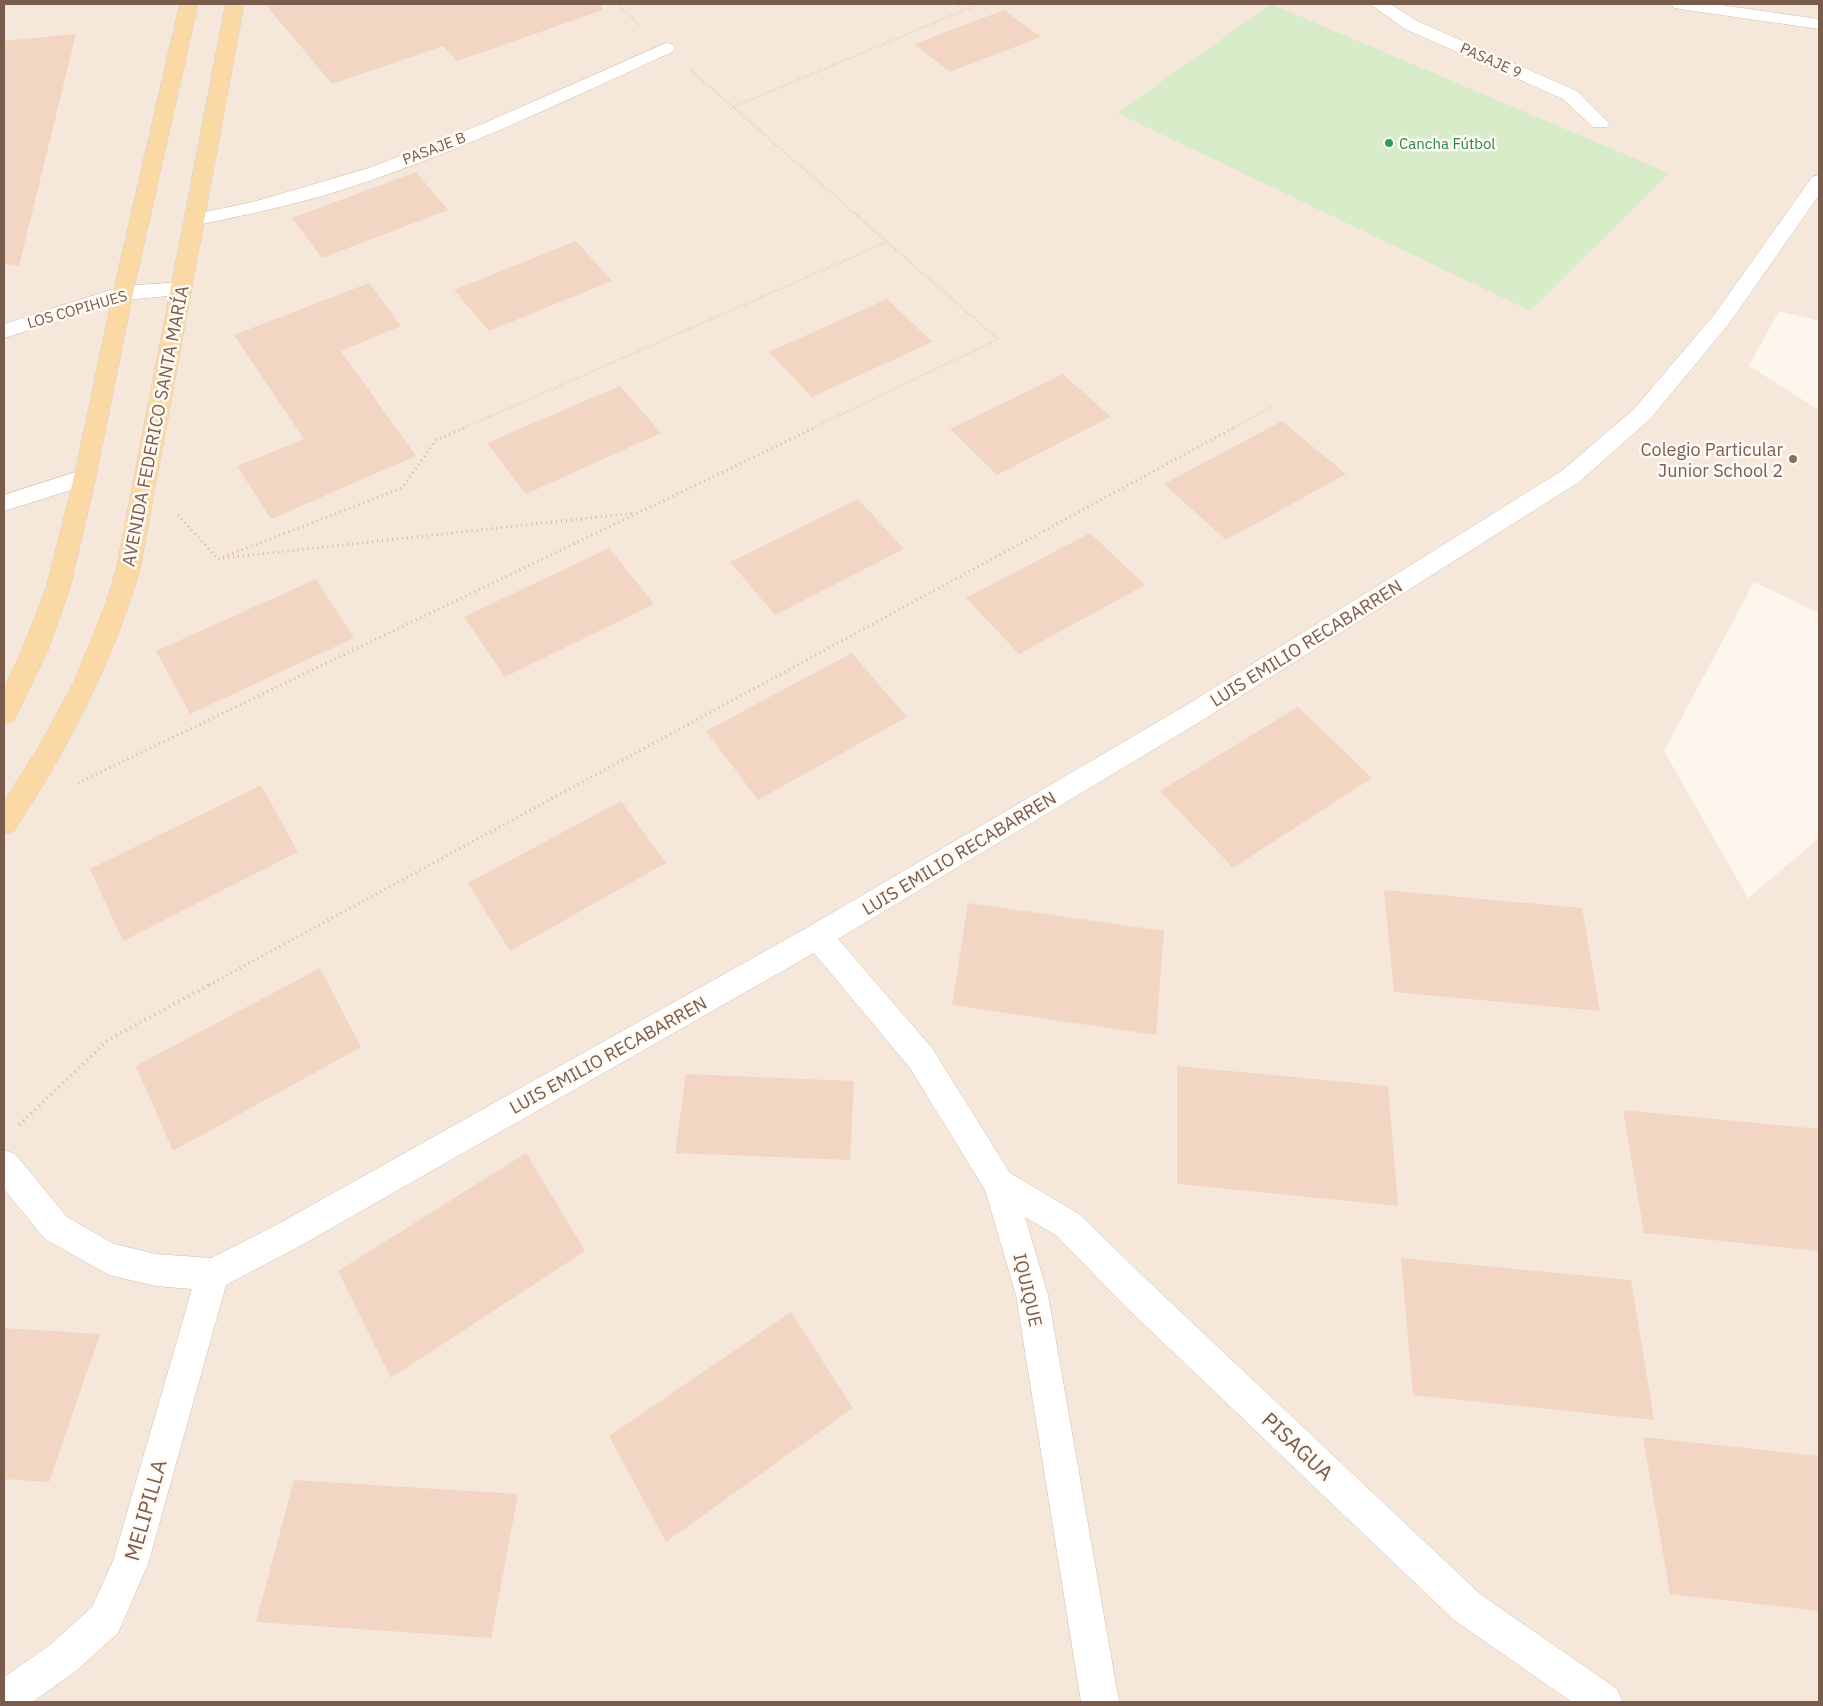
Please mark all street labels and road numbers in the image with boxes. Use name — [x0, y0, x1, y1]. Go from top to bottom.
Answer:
street label: PASAJE 9 — [1457, 38, 1525, 82]
street label: PASAJE B — [400, 127, 468, 169]
street label: AVENIDA FEDERICO SANTA MARÍA — [116, 283, 194, 568]
street label: LOS COPIHUES — [25, 286, 129, 332]
street label: LUIS EMILIO RECABARREN — [1206, 574, 1406, 712]
street label: LUIS EMILIO RECABARREN — [858, 786, 1060, 920]
street label: LUIS EMILIO RECABARREN — [505, 991, 711, 1119]
street label: IQUIQUE — [1008, 1251, 1048, 1329]
street label: PISAGUA — [1256, 1406, 1340, 1486]
street label: MELIPILLA — [117, 1456, 173, 1564]

